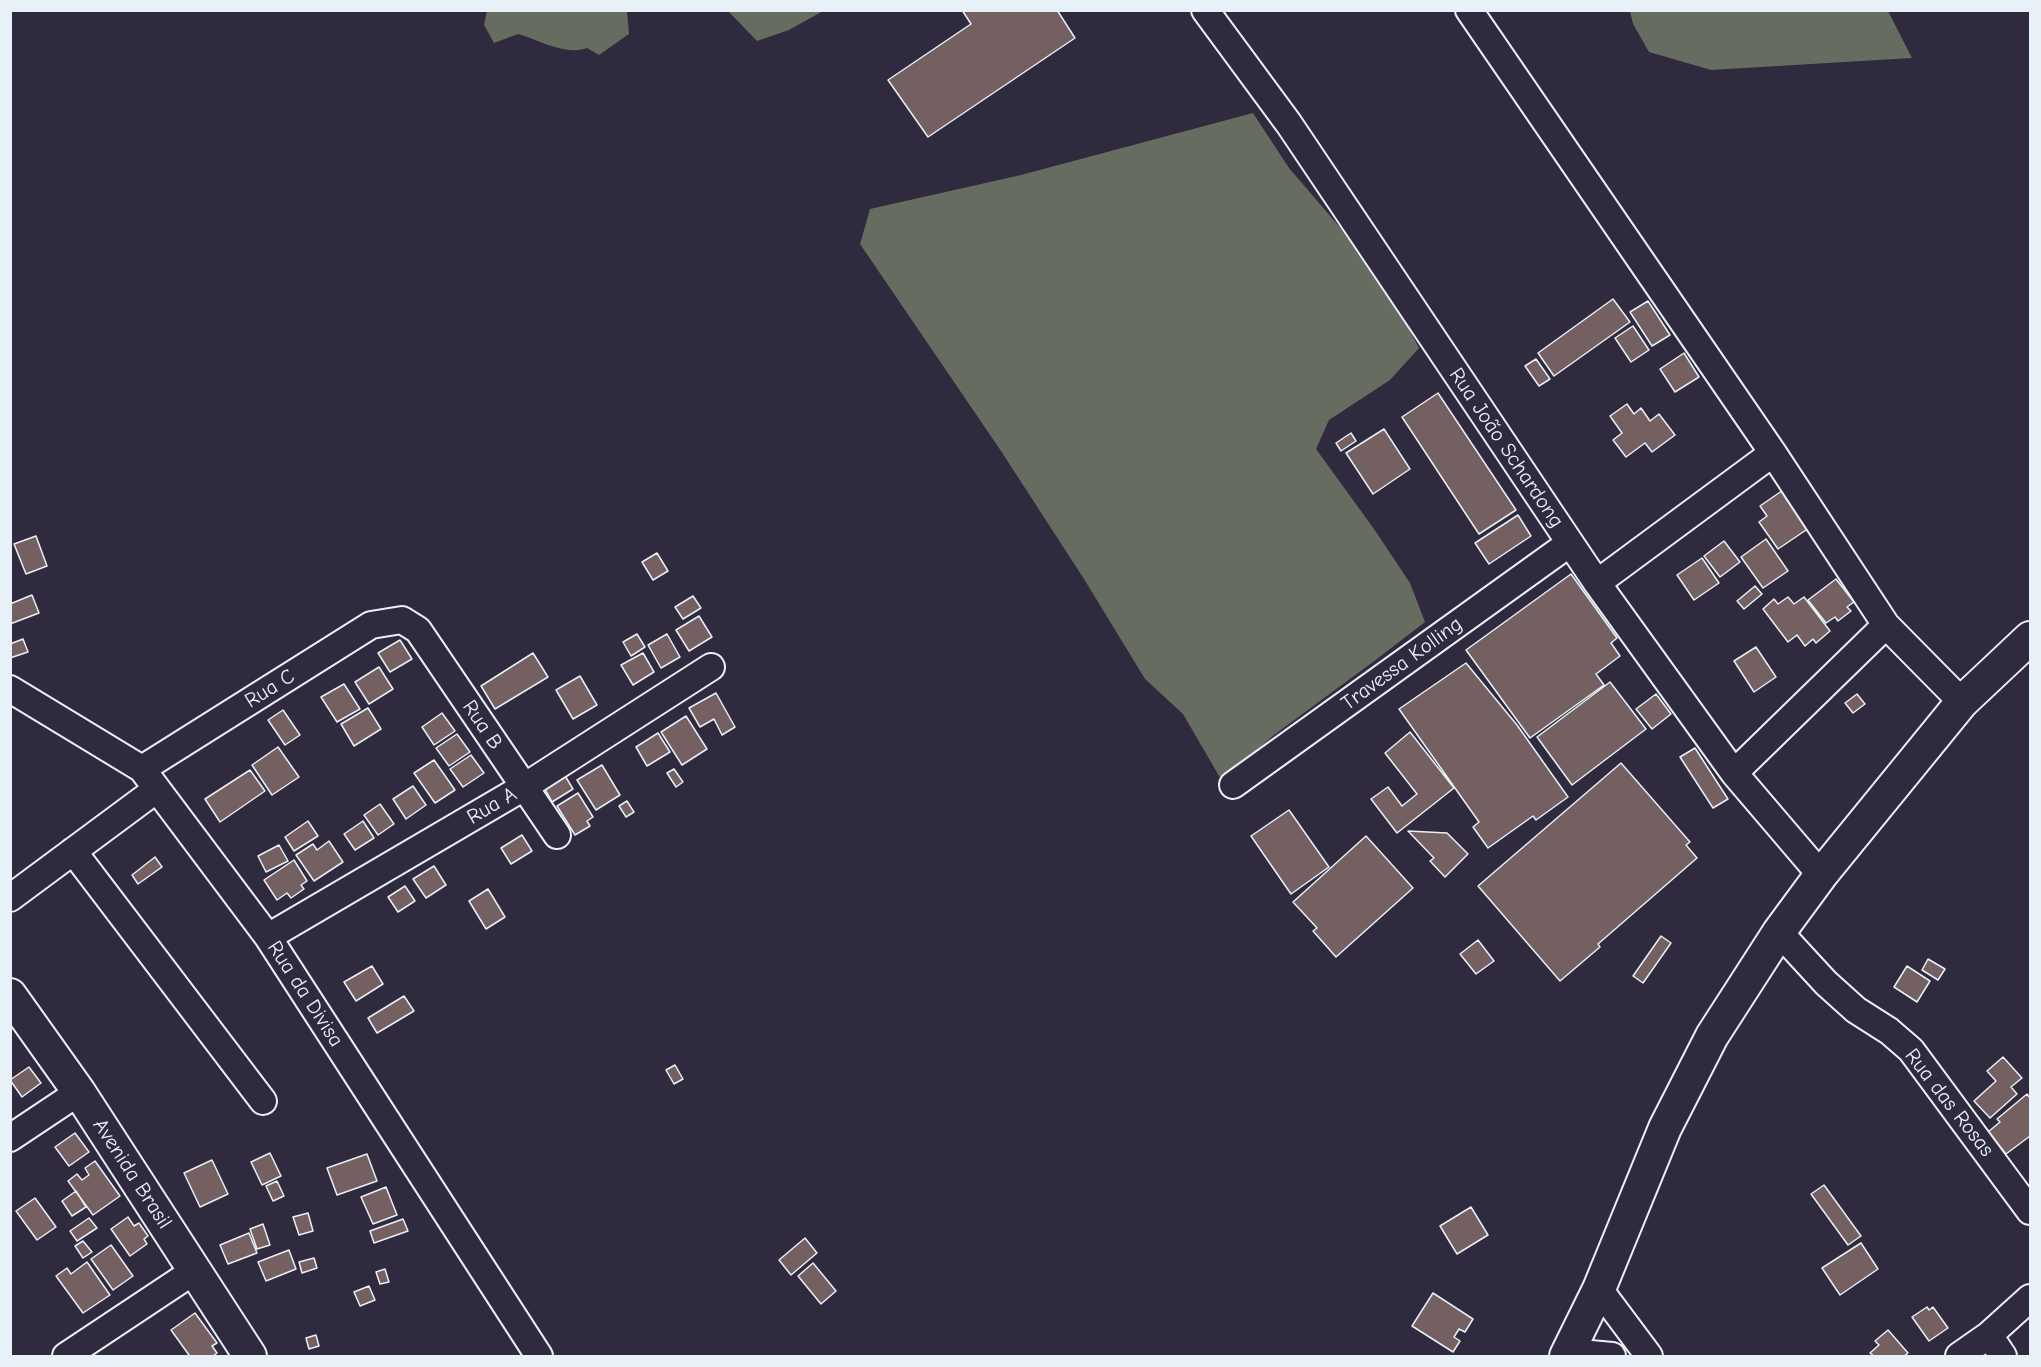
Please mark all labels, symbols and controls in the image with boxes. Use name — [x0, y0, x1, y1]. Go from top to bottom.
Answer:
street label: Rua João Schardong — [1443, 363, 1569, 533]
street label: Travessa Kolling — [1337, 612, 1467, 716]
street label: Rua C — [240, 664, 300, 714]
street label: Rua B — [456, 696, 508, 754]
street label: Rua A — [463, 782, 521, 830]
street label: Rua da Divisa — [261, 936, 349, 1052]
street label: Rua das Rosas — [1899, 1044, 1999, 1162]
street label: Avenida Brasil — [87, 1114, 177, 1234]

